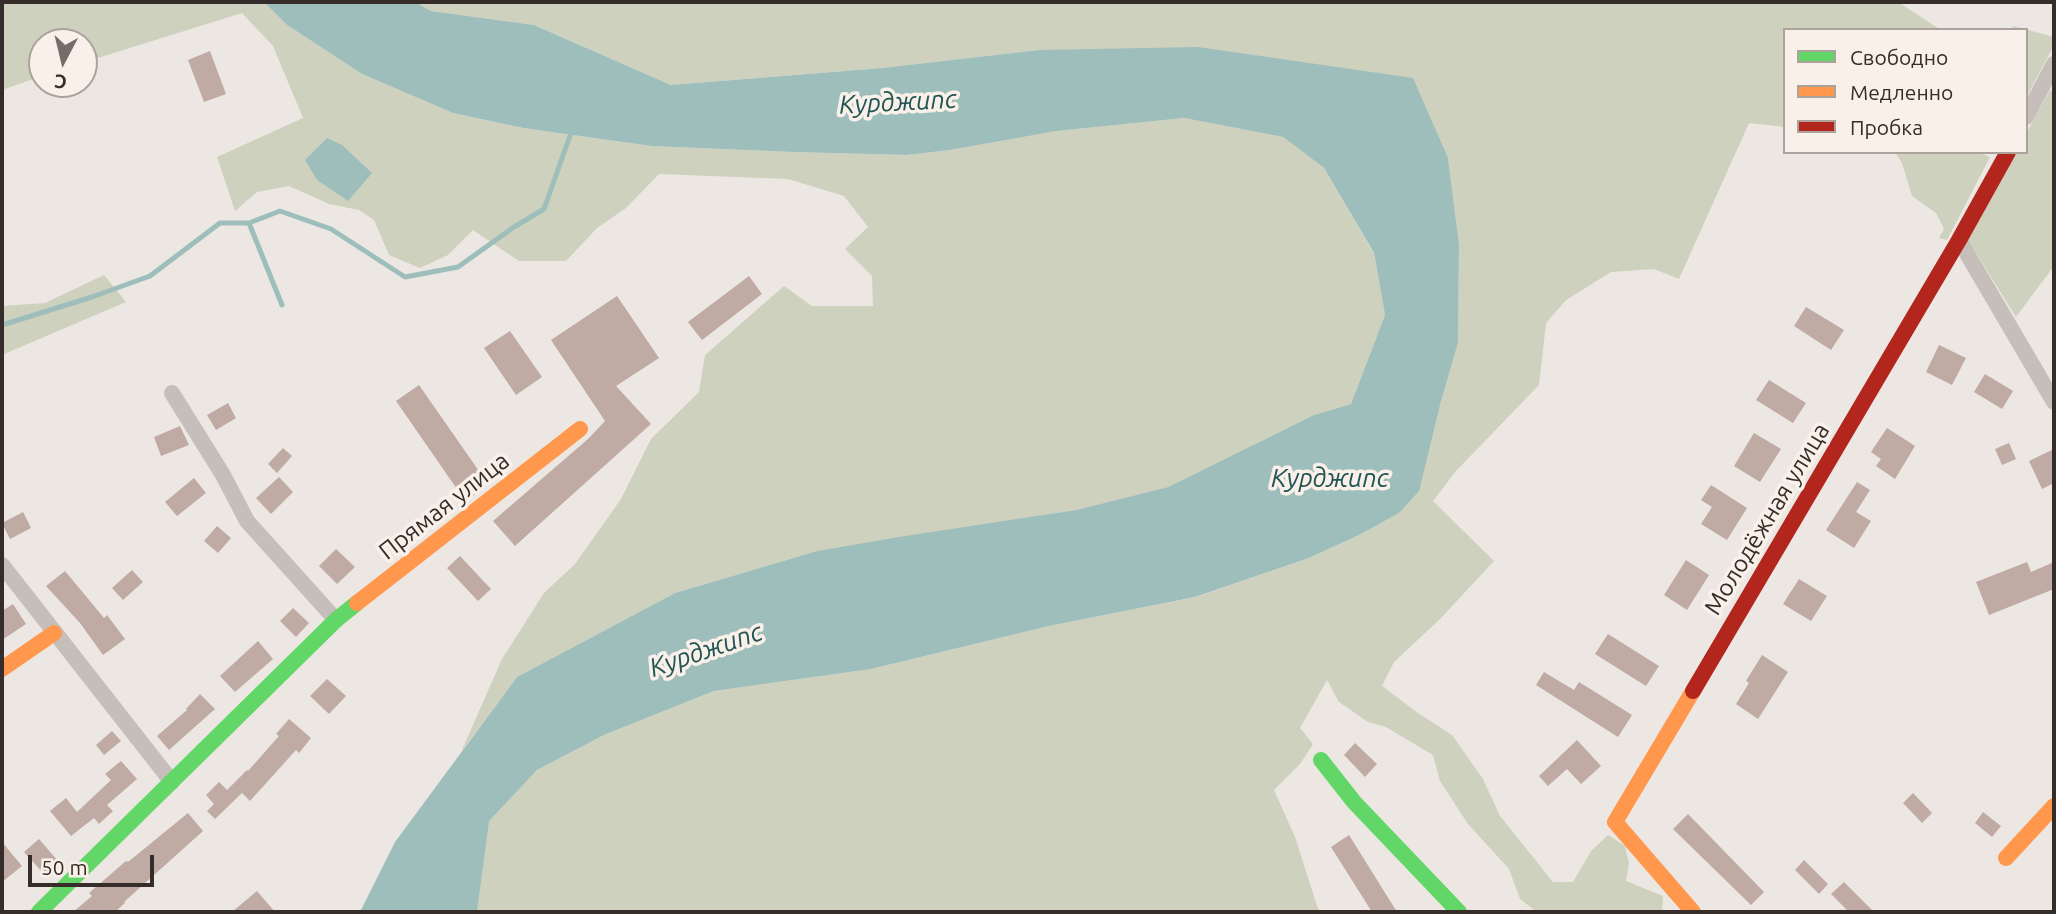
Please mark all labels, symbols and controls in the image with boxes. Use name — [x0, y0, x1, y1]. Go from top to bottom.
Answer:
north arrow — [28, 28, 98, 98]
legend — [1783, 28, 2028, 154]
text: Свободно — [1850, 45, 1948, 69]
text: С — [53, 70, 68, 94]
text: Медленно — [1850, 80, 1953, 104]
water label: Курджипс — [838, 83, 958, 121]
text: Пробка — [1850, 115, 1923, 139]
street label: Молодёжная улица — [1698, 418, 1836, 620]
street label: Прямая улица — [373, 446, 515, 566]
water label: Курджипс — [1271, 462, 1389, 494]
water label: Курджипс — [645, 616, 767, 684]
scale bar — [32, 841, 158, 885]
text: 50 m — [41, 855, 88, 879]

